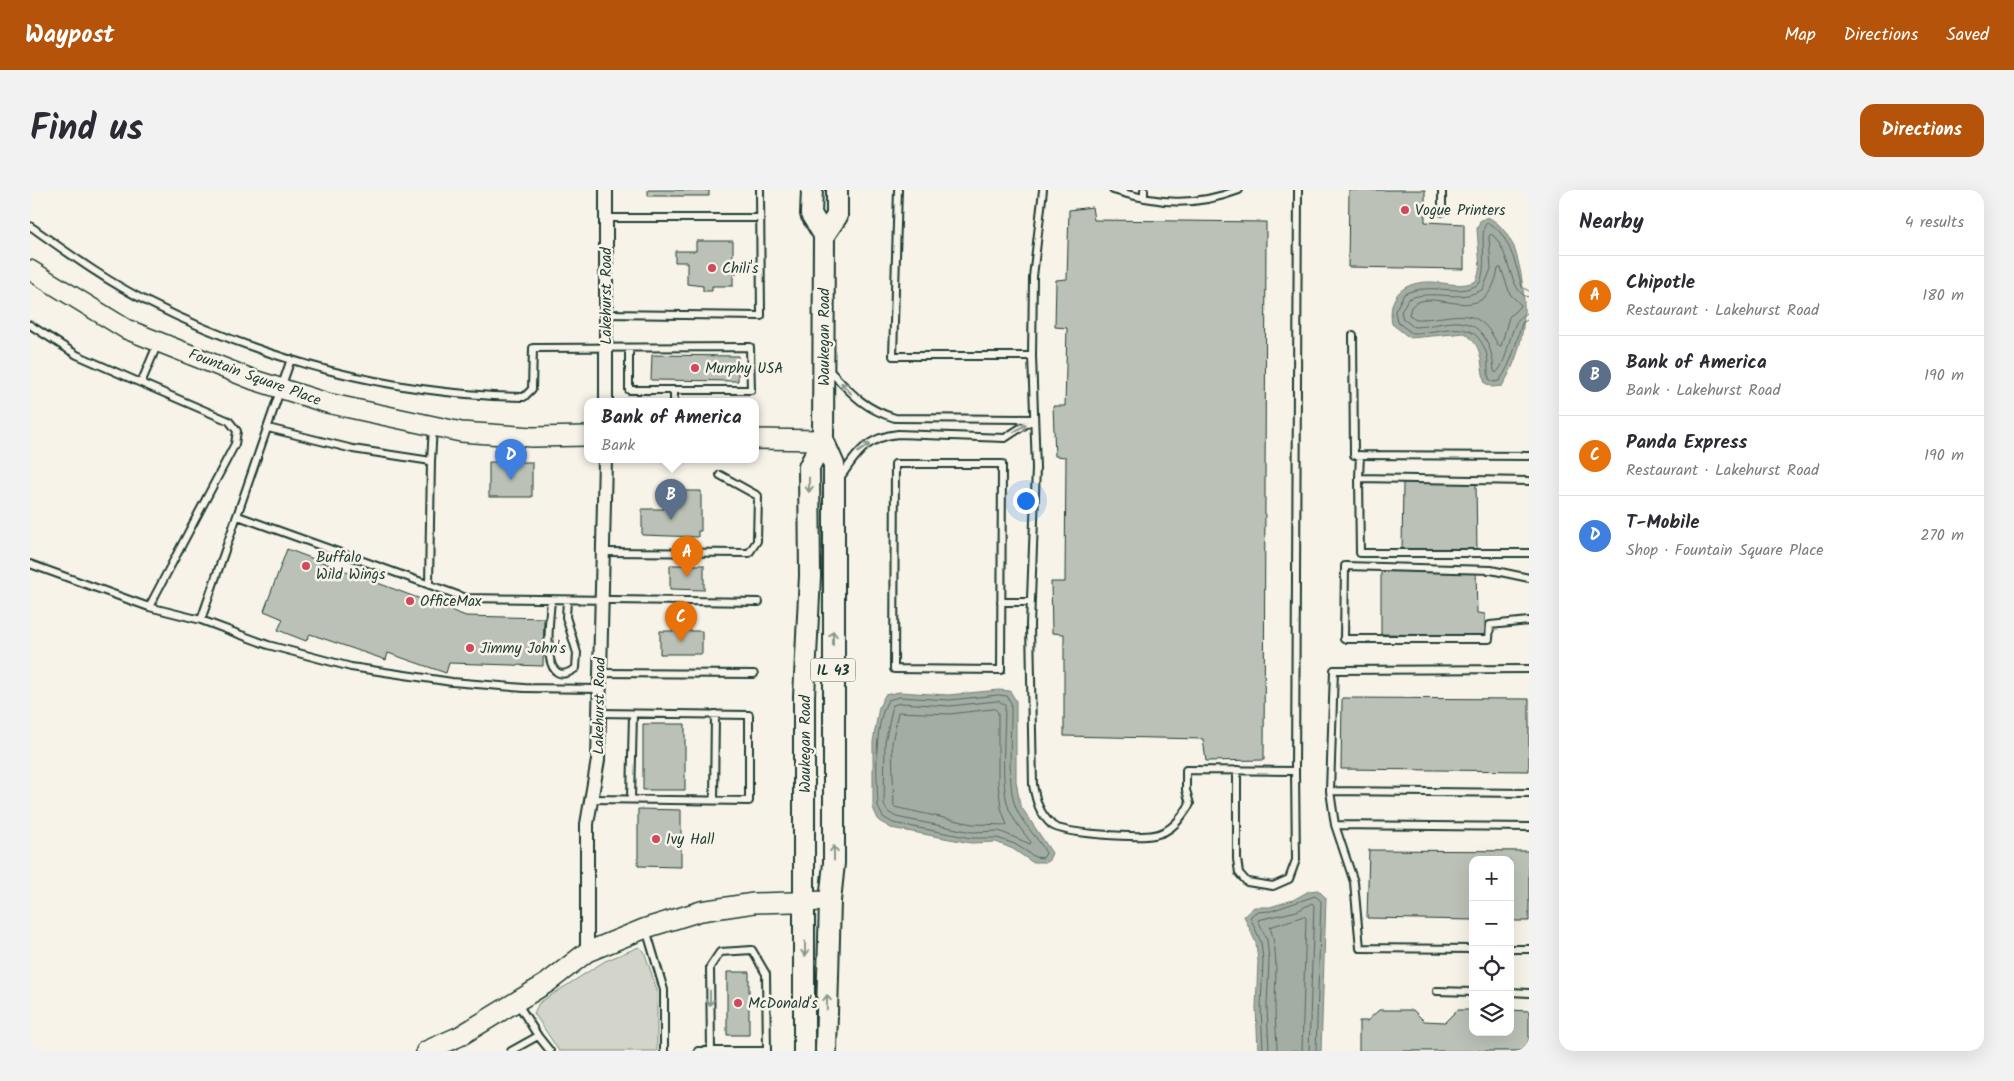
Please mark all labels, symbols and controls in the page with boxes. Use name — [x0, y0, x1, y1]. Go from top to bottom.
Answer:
text: Waypost — [25, 16, 114, 55]
text: Map — [1784, 21, 1816, 50]
text: Directions — [1844, 21, 1918, 50]
text: Saved — [1946, 21, 1989, 50]
text: Find us — [30, 102, 143, 158]
button: Directions — [1860, 104, 1984, 157]
place label: Vogue Printers — [1415, 199, 1506, 223]
marker: Vogue Printers — [1399, 204, 1411, 216]
text: Nearby — [1579, 206, 1644, 239]
text: 4 results — [1905, 210, 1964, 235]
street label: Lakehurst Road — [595, 247, 619, 345]
place label: Chili's — [722, 257, 759, 281]
marker: Chili's — [706, 262, 718, 274]
text: Chipotle — [1626, 268, 1695, 298]
text: A — [1590, 283, 1600, 308]
text: 180 m — [1922, 283, 1964, 308]
street label: Waukegan Road — [813, 287, 837, 386]
text: Restaurant · Lakehurst Road — [1626, 298, 1819, 323]
street label: Fountain Square Place — [185, 343, 325, 413]
text: Bank of America — [1626, 348, 1767, 378]
place label: Murphy USA — [705, 357, 783, 381]
marker: Murphy USA — [689, 362, 701, 374]
text: B — [1590, 363, 1600, 388]
text: 190 m — [1924, 363, 1964, 388]
text: Bank · Lakehurst Road — [1626, 378, 1780, 403]
one-way arrow — [840, 382, 852, 394]
popup — [584, 398, 759, 463]
text: Bank of America — [601, 403, 742, 433]
one-way arrow — [1013, 423, 1027, 434]
text: Panda Express — [1626, 428, 1748, 458]
text: Bank — [601, 433, 635, 458]
pin: D — [495, 439, 527, 480]
one-way arrow — [857, 443, 871, 453]
text: C — [1590, 443, 1600, 468]
text: 190 m — [1924, 443, 1964, 468]
text: Restaurant · Lakehurst Road — [1626, 458, 1819, 483]
one-way arrow — [804, 477, 814, 493]
pin: B — [655, 479, 687, 520]
your location — [1013, 488, 1039, 514]
text: T-Mobile — [1626, 508, 1700, 538]
text: D — [1590, 523, 1600, 548]
text: 270 m — [1920, 523, 1964, 548]
pin: A — [671, 536, 703, 577]
text: Shop · Fountain Square Place — [1626, 538, 1824, 563]
place label: Buffalo Wild Wings — [316, 546, 386, 587]
marker: Buffalo Wild Wings — [300, 560, 312, 572]
place label: OfficeMax — [420, 590, 482, 614]
marker: OfficeMax — [404, 595, 416, 607]
pin: C — [665, 601, 697, 642]
one-way arrow — [828, 630, 838, 646]
place label: Jimmy John's — [480, 637, 567, 661]
marker: Jimmy John's — [464, 642, 476, 654]
street label: Lakehurst Road — [587, 657, 613, 755]
road number: IL 43 — [810, 658, 856, 682]
street label: Waukegan Road — [794, 694, 818, 793]
place label: Ivy Hall — [666, 828, 715, 852]
marker: Ivy Hall — [650, 833, 662, 845]
one-way arrow — [829, 845, 838, 861]
map controls — [1469, 856, 1514, 1036]
button: + — [1469, 856, 1514, 901]
button: − — [1469, 901, 1514, 946]
one-way arrow — [800, 941, 809, 957]
button: locate — [1469, 946, 1514, 991]
one-way arrow — [705, 990, 715, 1006]
button: layers — [1469, 991, 1514, 1036]
place label: McDonald's — [748, 992, 818, 1016]
one-way arrow — [822, 995, 832, 1011]
marker: McDonald's — [732, 997, 744, 1009]

